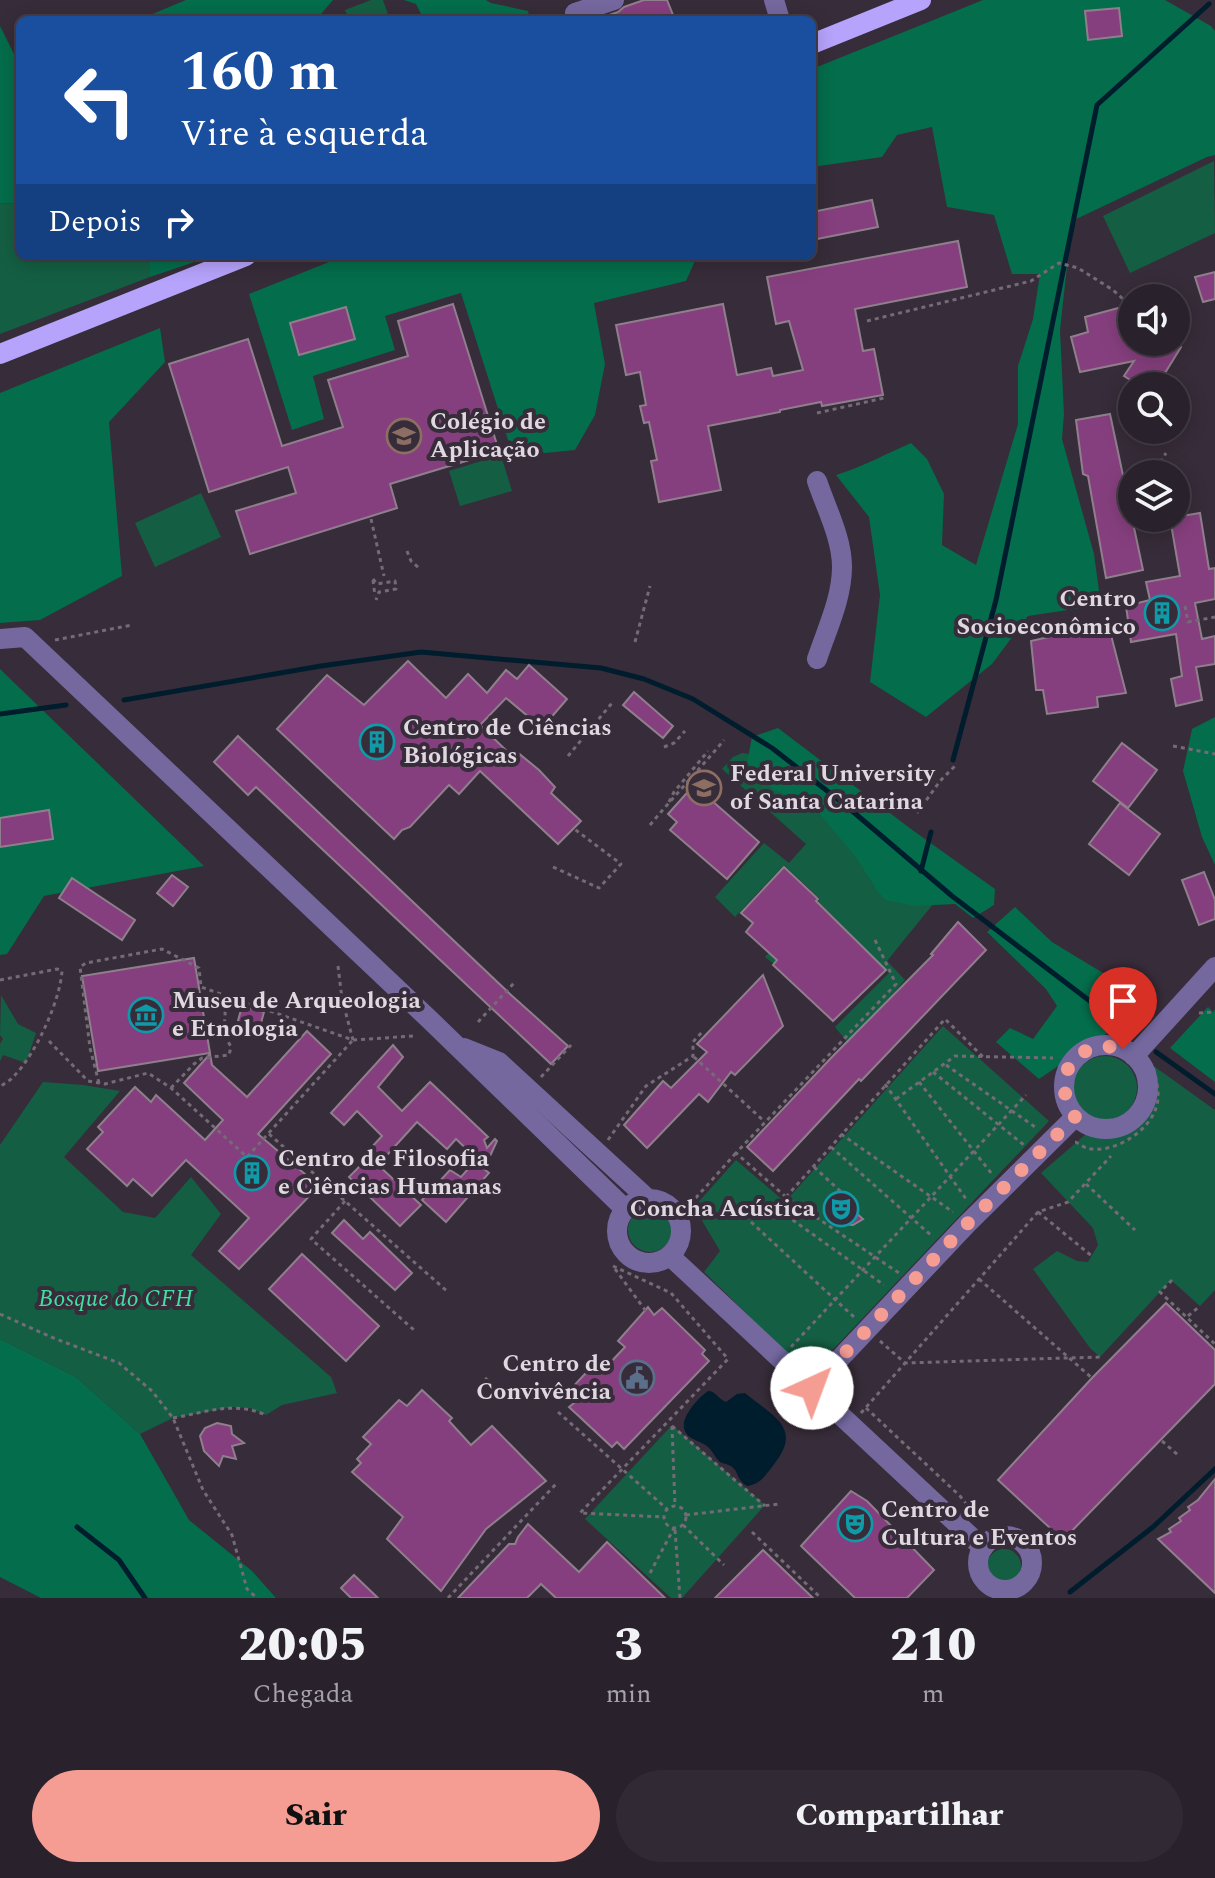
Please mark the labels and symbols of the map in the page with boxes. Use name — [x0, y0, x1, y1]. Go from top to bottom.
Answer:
place label: Colégio de Aplicação — [430, 404, 546, 468]
school or university icon: Colégio de Aplicação — [385, 417, 423, 455]
place label: Centro Socioeconômico — [956, 581, 1136, 645]
building icon: Centro Socioeconômico — [1143, 594, 1181, 632]
place label: Centro de Ciências Biológicas — [403, 710, 612, 774]
building icon: Centro de Ciências Biológicas — [358, 723, 396, 761]
place label: Federal University of Santa Catarina — [730, 756, 936, 820]
school or university icon: Federal University of Santa Catarina — [685, 769, 723, 807]
pin — [1089, 967, 1157, 1049]
place label: Museu de Arqueologia e Etnologia — [172, 983, 422, 1047]
museum icon: Museu de Arqueologia e Etnologia — [127, 996, 165, 1034]
place label: Centro de Filosofia e Ciências Humanas — [278, 1141, 502, 1205]
building icon: Centro de Filosofia e Ciências Humanas — [233, 1154, 271, 1192]
theatre icon: Concha Acústica — [822, 1190, 860, 1228]
place label: Concha Acústica — [630, 1191, 816, 1227]
park label: Bosque do CFH — [38, 1281, 194, 1317]
place label: Centro de Convivência — [476, 1346, 612, 1410]
position arrow — [770, 1346, 854, 1430]
public building icon: Centro de Convivência — [618, 1359, 656, 1397]
place label: Centro de Cultura e Eventos — [881, 1492, 1077, 1556]
theatre icon: Centro de Cultura e Eventos — [836, 1505, 874, 1543]

